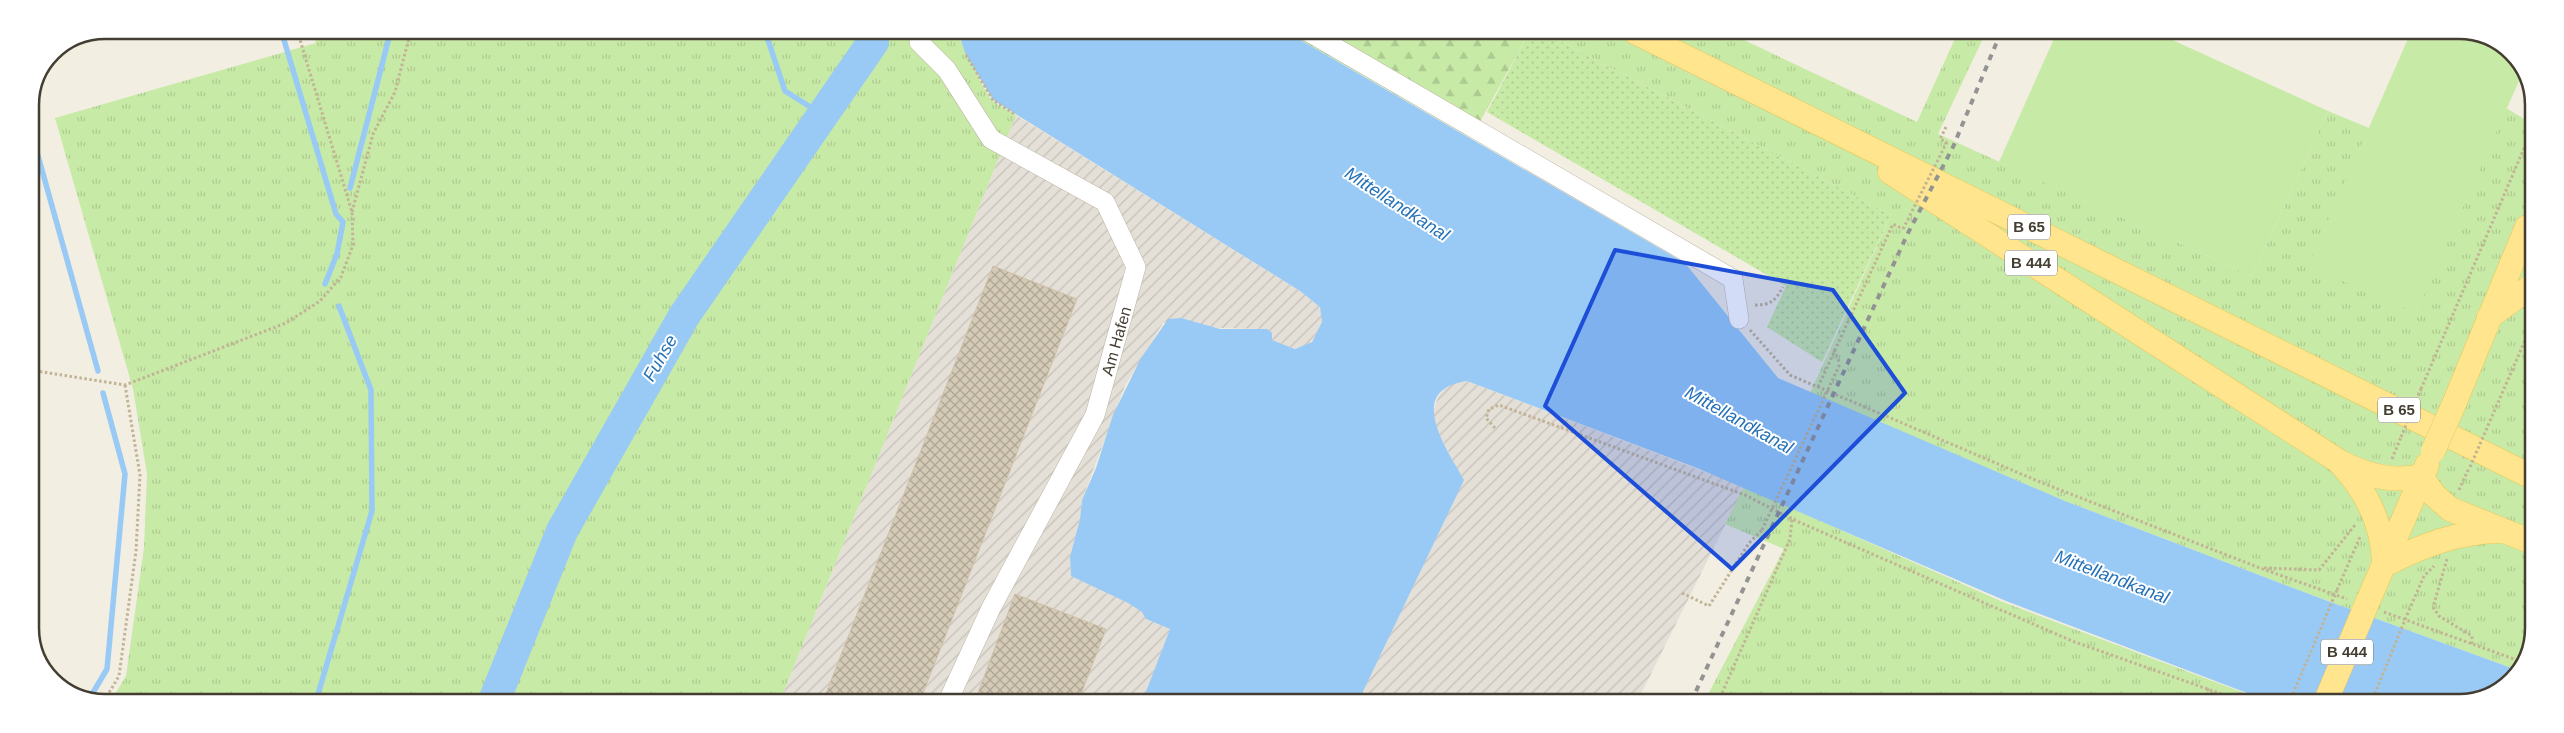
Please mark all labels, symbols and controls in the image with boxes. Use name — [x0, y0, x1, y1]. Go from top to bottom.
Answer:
water label: Mittellandkanal — [1341, 163, 1454, 246]
road number: B 65 — [2008, 214, 2050, 240]
road number: B 444 — [2005, 250, 2057, 276]
street label: Am Hafen — [1099, 305, 1134, 378]
water label: Fuhse — [639, 331, 681, 385]
water label: Mittellandkanal — [1682, 382, 1797, 458]
road number: B 65 — [2378, 398, 2420, 422]
water label: Mittellandkanal — [2052, 546, 2173, 608]
road number: B 444 — [2321, 640, 2373, 664]

